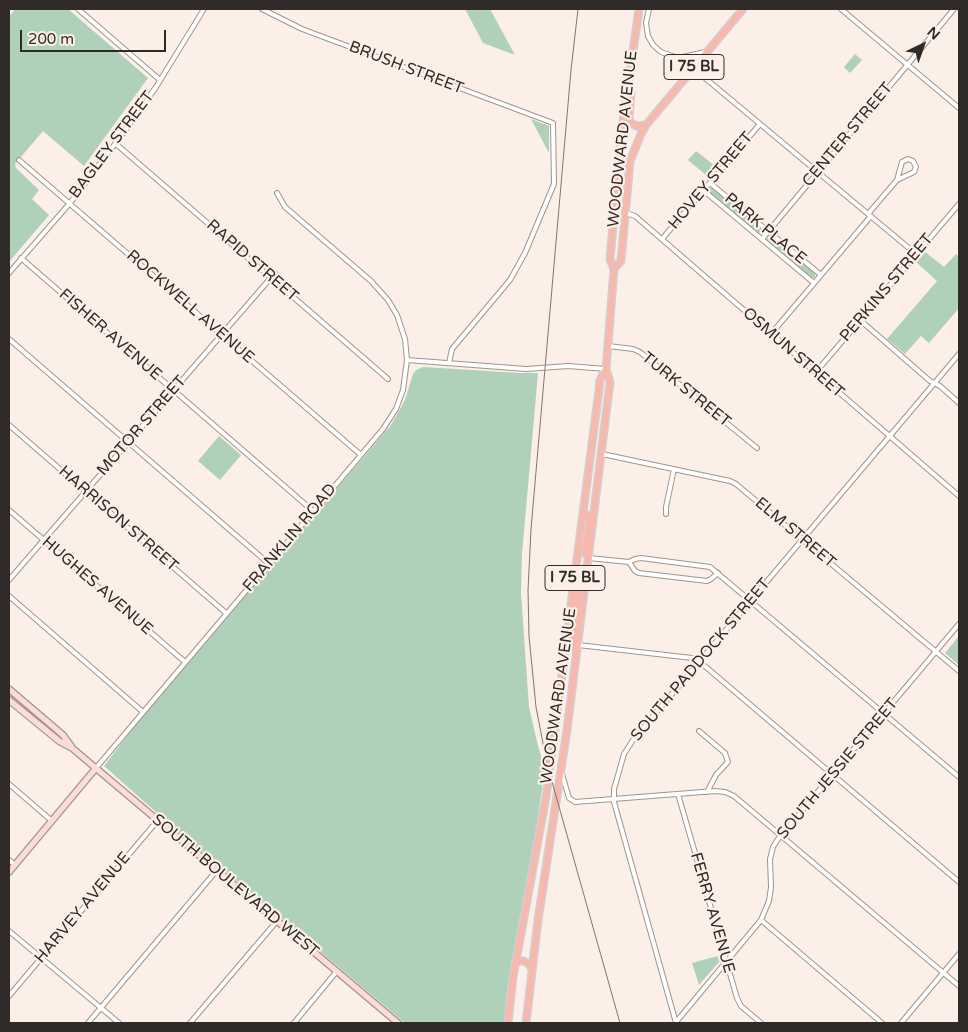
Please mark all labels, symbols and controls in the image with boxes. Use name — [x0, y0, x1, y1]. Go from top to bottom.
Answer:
scale bar — [22, 20, 169, 52]
north arrow — [898, 20, 948, 70]
text: N — [924, 23, 943, 44]
text: 200 m — [28, 30, 74, 48]
street label: BRUSH STREET — [346, 37, 466, 99]
street label: WOODWARD AVENUE — [604, 50, 642, 228]
road number: I 75 BL — [664, 54, 724, 80]
street label: CENTER STREET — [799, 79, 897, 191]
street label: BAGLEY STREET — [65, 88, 159, 202]
street label: HOVEY STREET — [665, 128, 757, 234]
street label: PARK PLACE — [720, 189, 810, 269]
street label: RAPID STREET — [202, 216, 302, 306]
street label: PERKINS STREET — [836, 230, 938, 346]
street label: ROCKWELL AVENUE — [122, 246, 258, 368]
street label: FISHER AVENUE — [55, 285, 165, 385]
street label: OSMUN STREET — [738, 304, 848, 402]
street label: TURK STREET — [638, 348, 734, 432]
street label: MOTOR STREET — [93, 372, 191, 480]
street label: HARRISON STREET — [54, 462, 182, 576]
street label: FRANKLIN ROAD — [239, 480, 341, 596]
street label: ELM STREET — [751, 494, 839, 572]
street label: HUGHES AVENUE — [38, 533, 156, 639]
road number: I 75 BL — [545, 566, 605, 590]
street label: SOUTH PADDOCK STREET — [627, 575, 775, 745]
street label: WOODWARD AVENUE — [537, 607, 581, 785]
street label: SOUTH JESSIE STREET — [773, 695, 903, 843]
street label: SOUTH BOULEVARD WEST — [148, 811, 322, 961]
street label: HARVEY AVENUE — [31, 849, 135, 967]
street label: FERRY AVENUE — [686, 850, 738, 976]

